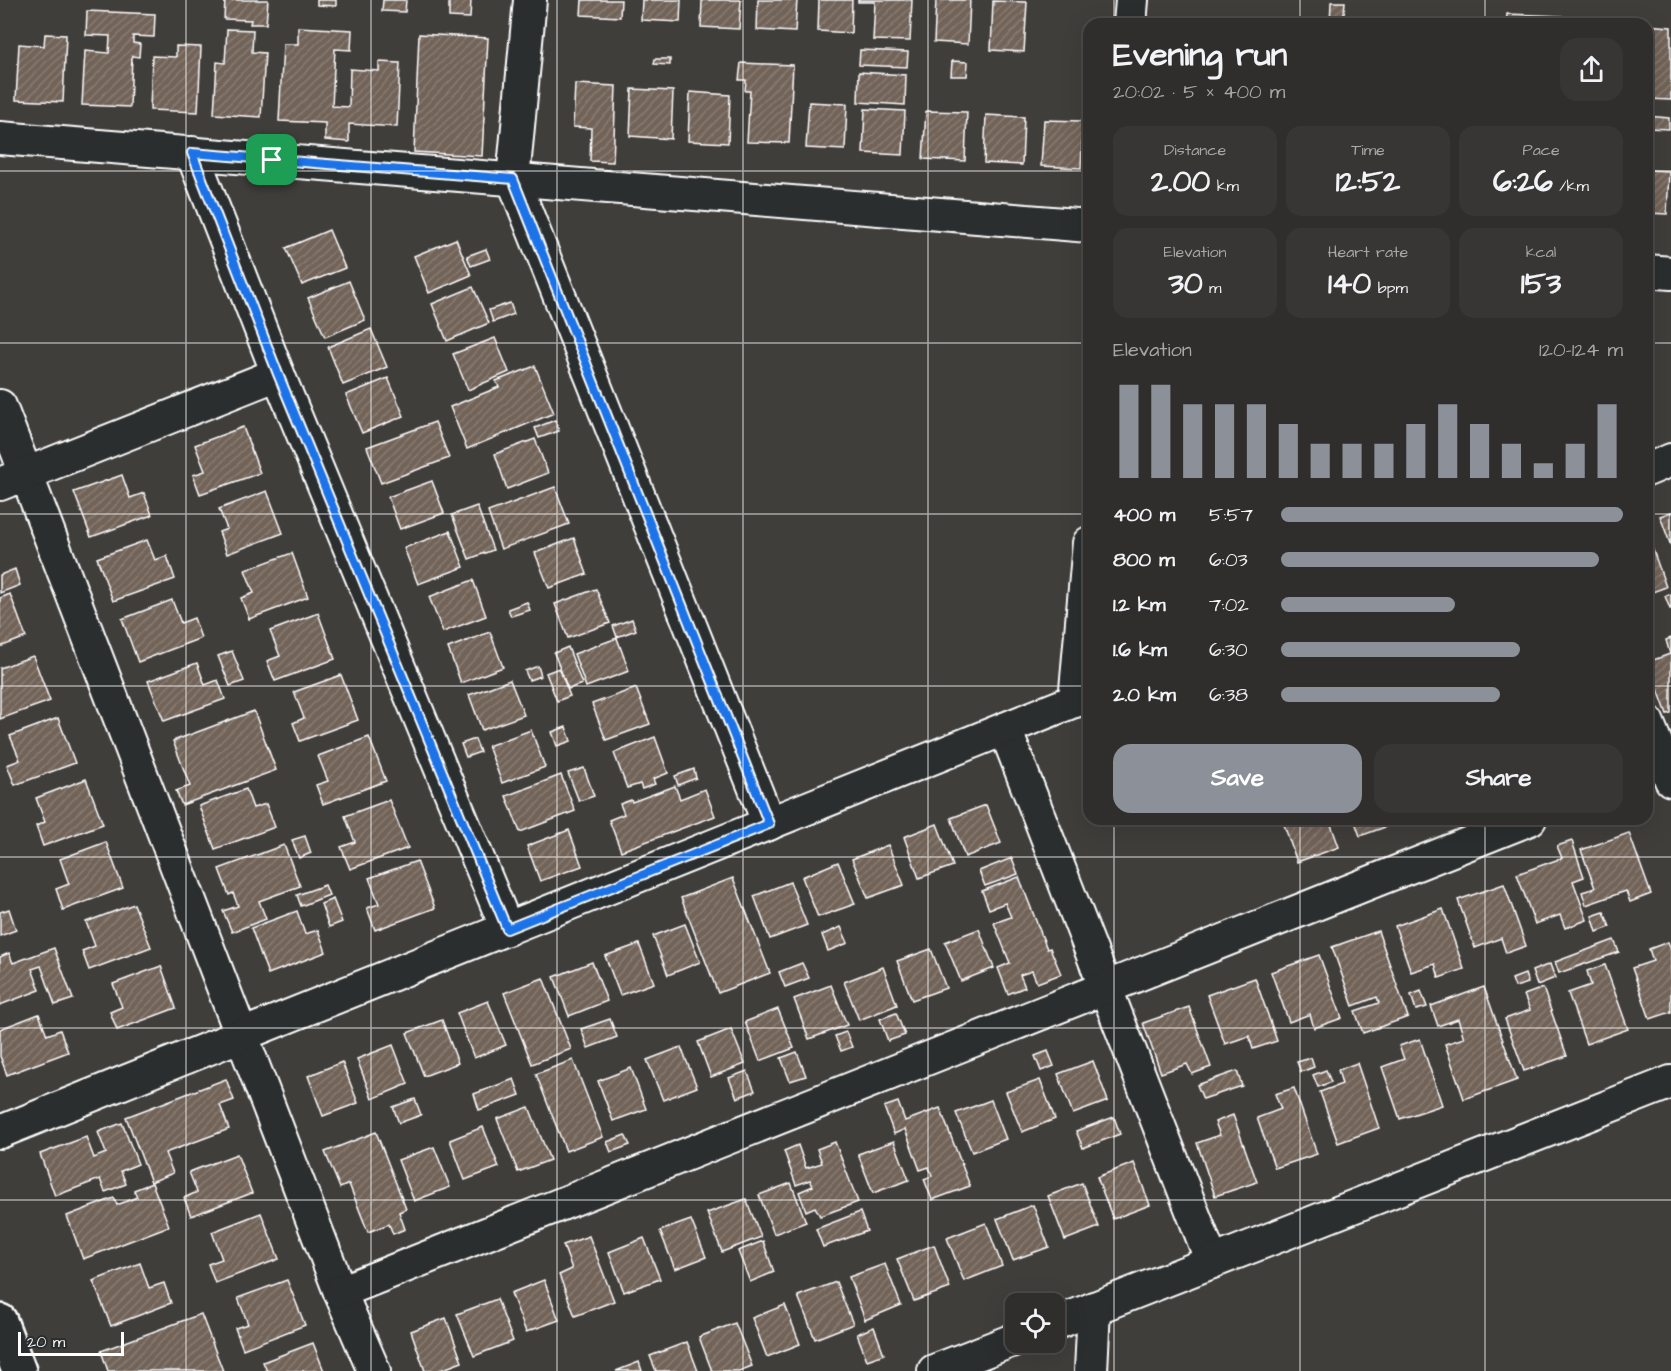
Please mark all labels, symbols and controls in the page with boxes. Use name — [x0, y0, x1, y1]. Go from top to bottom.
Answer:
text: Evening run — [1113, 32, 1287, 78]
button: share — [1560, 38, 1623, 101]
text: 20:02 · 5 × 400 m — [1113, 78, 1285, 106]
pin — [246, 134, 297, 185]
text: Distance — [1164, 139, 1226, 161]
text: Time — [1351, 139, 1385, 161]
text: Pace — [1522, 139, 1560, 161]
icon: arrive — [255, 143, 288, 176]
text: 2.00 — [1151, 161, 1210, 203]
text: 12:52 — [1336, 161, 1400, 203]
text: 6:26 — [1493, 161, 1553, 203]
text: km — [1210, 175, 1239, 197]
text: /km — [1553, 175, 1589, 197]
text: Elevation — [1164, 241, 1226, 263]
text: Heart rate — [1328, 241, 1408, 263]
text: kcal — [1526, 241, 1556, 263]
text: 30 — [1168, 263, 1203, 305]
text: 140 — [1328, 263, 1371, 305]
text: 153 — [1521, 263, 1561, 305]
text: m — [1203, 277, 1222, 299]
text: bpm — [1371, 277, 1408, 299]
text: Elevation — [1113, 336, 1192, 364]
text: 120–124 m — [1539, 336, 1623, 364]
text: 400 m — [1113, 501, 1175, 529]
text: 5:57 — [1209, 501, 1253, 529]
text: 800 m — [1113, 546, 1175, 574]
text: 6:03 — [1209, 546, 1248, 574]
text: 1.2 km — [1113, 591, 1166, 619]
text: 7:02 — [1209, 591, 1249, 619]
text: 1.6 km — [1113, 636, 1167, 664]
text: 6:30 — [1209, 636, 1248, 664]
text: 2.0 km — [1113, 681, 1176, 709]
text: 6:38 — [1209, 681, 1248, 709]
button: Save — [1113, 744, 1362, 813]
button: Share — [1374, 744, 1623, 813]
map controls — [1005, 1293, 1065, 1353]
button: locate — [1005, 1293, 1065, 1353]
scale bar — [18, 1329, 124, 1356]
text: 20 m — [27, 1331, 65, 1353]

